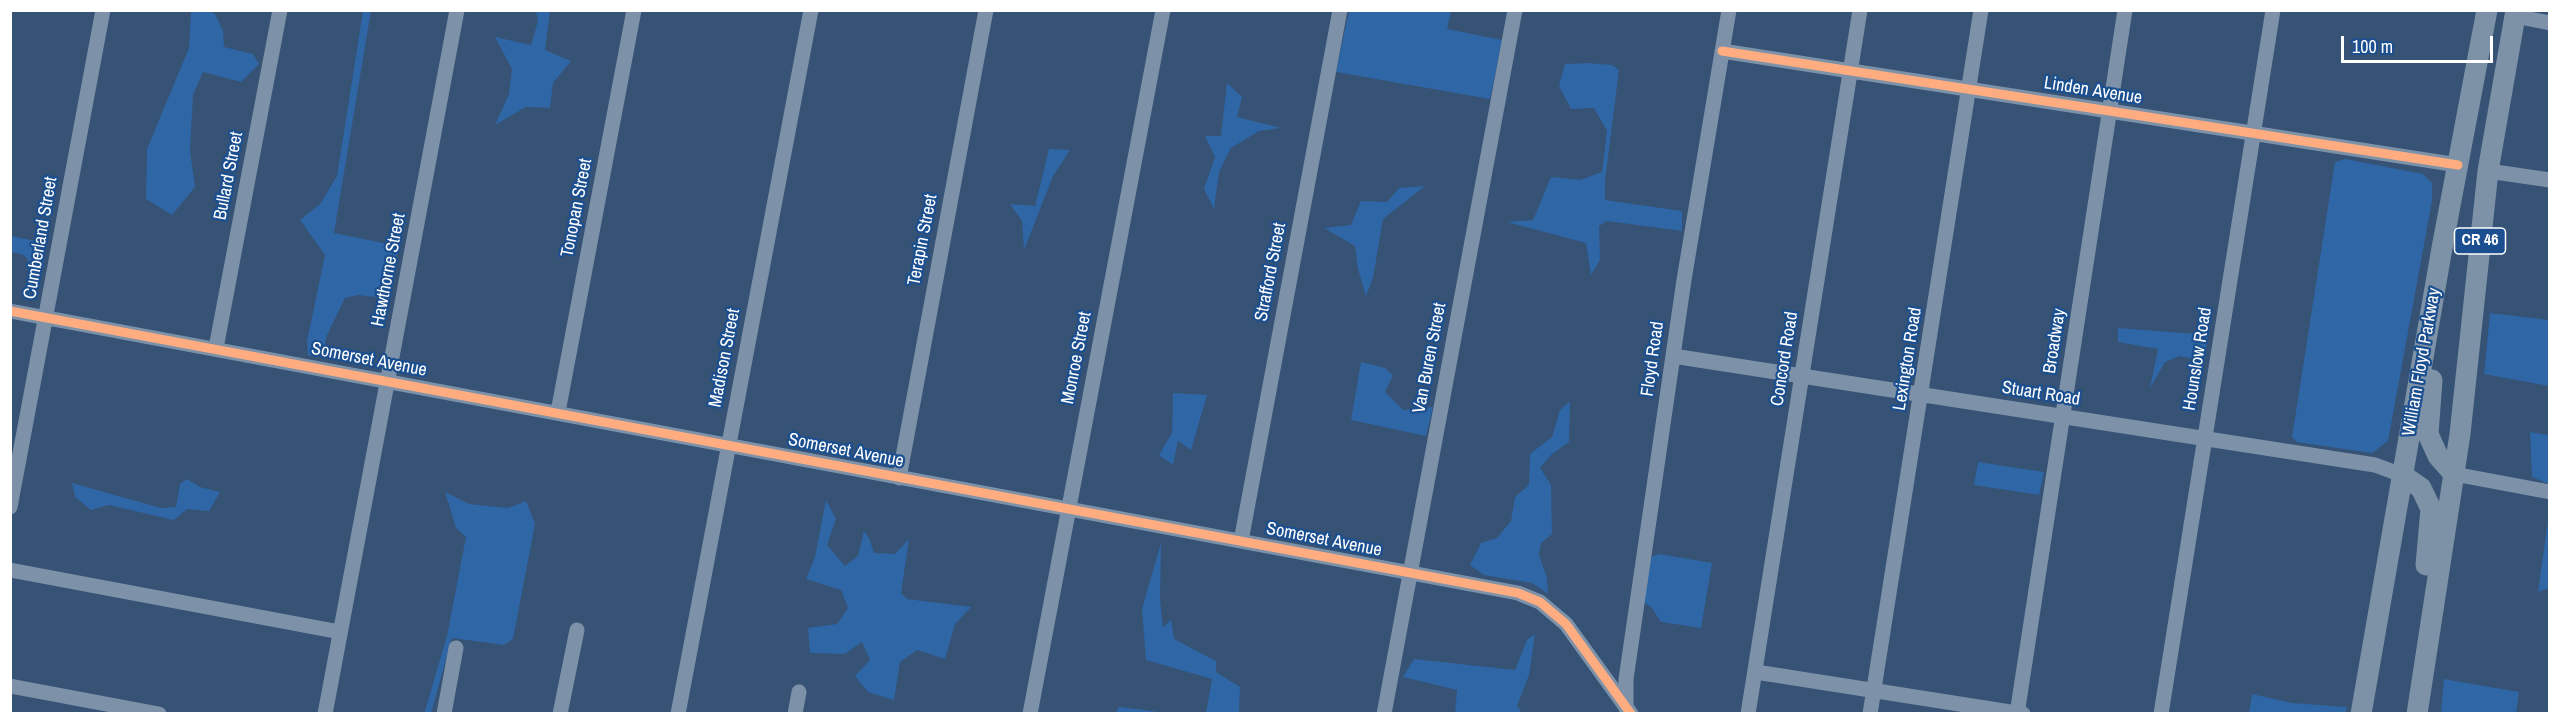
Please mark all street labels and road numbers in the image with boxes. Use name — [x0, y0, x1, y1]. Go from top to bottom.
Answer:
street label: Linden Avenue — [2042, 73, 2144, 109]
street label: Bullard Street — [210, 130, 248, 222]
street label: Tonopan Street — [557, 157, 597, 259]
street label: Cumberland Street — [20, 175, 62, 301]
street label: Terapin Street — [904, 192, 942, 288]
street label: Hawthorne Street — [367, 212, 411, 328]
street label: Strafford Street — [1251, 221, 1291, 323]
road number: CR 46 — [2454, 228, 2506, 254]
street label: William Floyd Parkway — [2398, 286, 2446, 438]
street label: Van Buren Street — [1409, 301, 1451, 415]
street label: Lexington Road — [1889, 306, 1927, 412]
street label: Hounslow Road — [2179, 306, 2217, 412]
street label: Madison Street — [705, 307, 745, 409]
street label: Broadway — [2039, 307, 2071, 375]
street label: Monroe Street — [1057, 310, 1097, 406]
street label: Concord Road — [1767, 310, 1803, 408]
street label: Floyd Road — [1637, 320, 1669, 398]
street label: Somerset Avenue — [309, 338, 429, 382]
street label: Stuart Road — [2000, 377, 2082, 411]
street label: Somerset Avenue — [786, 429, 906, 473]
street label: Somerset Avenue — [1264, 518, 1384, 562]

